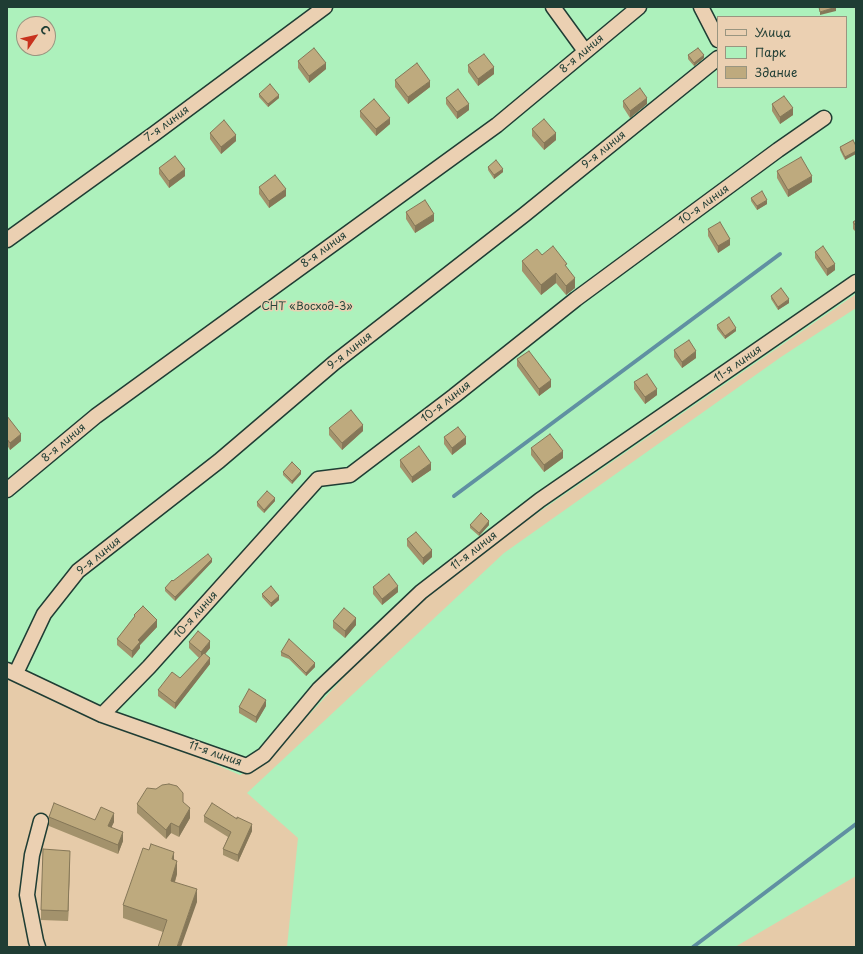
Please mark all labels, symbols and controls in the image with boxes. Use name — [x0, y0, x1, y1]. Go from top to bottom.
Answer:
north arrow — [16, 16, 56, 56]
legend — [717, 16, 847, 88]
text: С — [36, 21, 55, 38]
text: Улица — [755, 23, 791, 41]
street label: 8-я линия — [557, 32, 607, 76]
text: Парк — [755, 43, 786, 61]
text: Здание — [755, 63, 797, 81]
street label: 7-я линия — [142, 103, 192, 145]
street label: 9-я линия — [579, 128, 629, 172]
street label: 10-я линия — [676, 182, 732, 228]
street label: 8-я линия — [299, 229, 349, 271]
park label: СНТ «Восход-3» — [261, 300, 353, 314]
street label: 9-я линия — [325, 330, 375, 372]
street label: 11-я линия — [711, 343, 765, 385]
street label: 10-я линия — [419, 379, 473, 425]
street label: 8-я линия — [39, 421, 89, 465]
street label: 11-я линия — [448, 529, 500, 573]
street label: 9-я линия — [74, 534, 124, 578]
street label: 10-я линия — [171, 589, 221, 641]
street label: 11-я линия — [187, 739, 243, 769]

